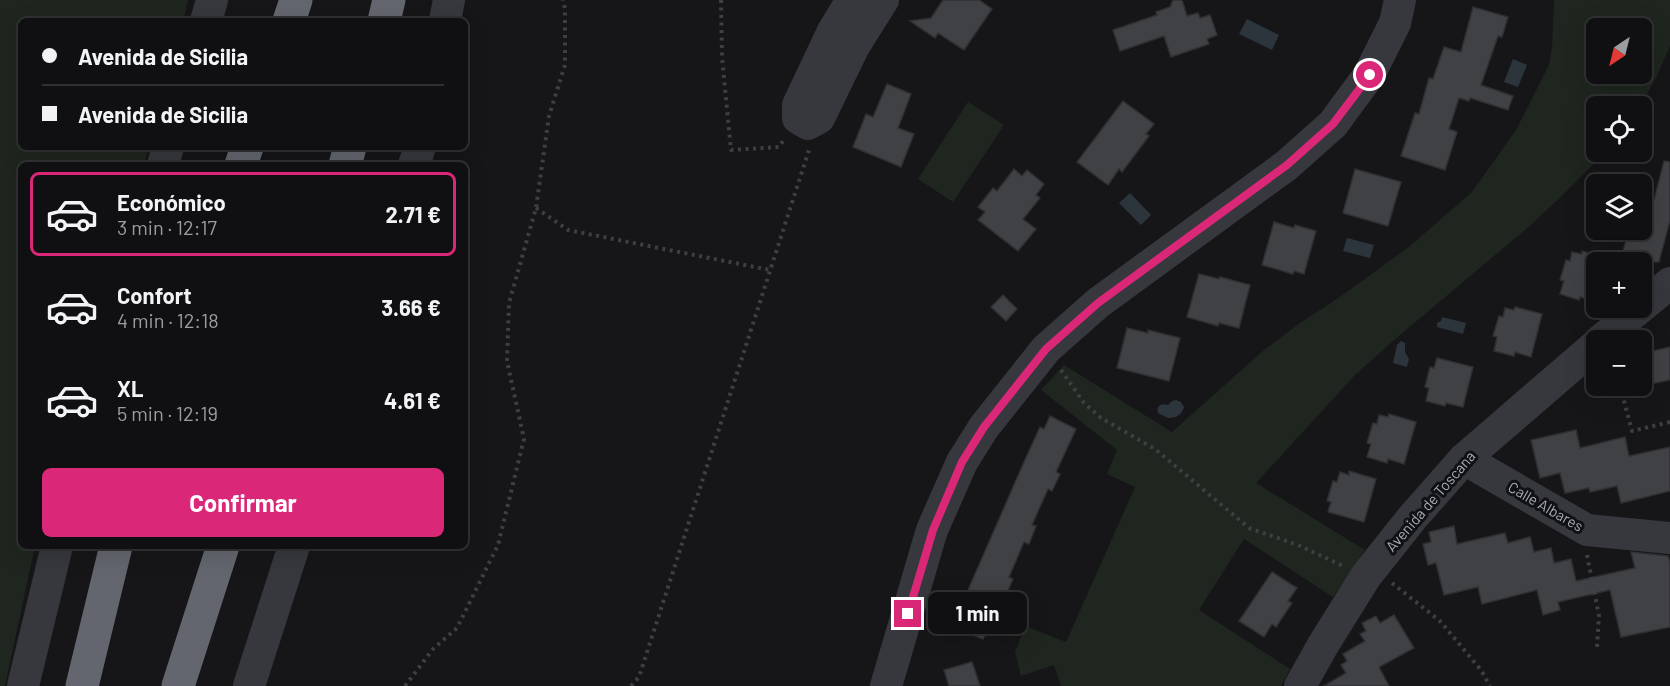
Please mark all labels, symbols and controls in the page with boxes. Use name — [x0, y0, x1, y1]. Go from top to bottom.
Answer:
north arrow — [1586, 18, 1652, 84]
map controls — [1586, 18, 1652, 396]
text: Avenida de Sicilia — [78, 43, 248, 69]
route start — [1356, 61, 1383, 88]
button: locate — [1586, 96, 1652, 162]
text: Avenida de Sicilia — [78, 101, 248, 127]
button: layers — [1586, 174, 1652, 240]
icon: car — [45, 187, 99, 241]
text: Económico — [117, 189, 226, 215]
text: 2.71 € — [386, 201, 441, 227]
text: 3 min · 12:17 — [117, 215, 217, 239]
button: + — [1586, 252, 1652, 318]
icon: car — [45, 280, 99, 334]
text: Confort — [117, 282, 192, 308]
text: 3.66 € — [381, 294, 441, 320]
text: 4 min · 12:18 — [117, 308, 219, 332]
button: − — [1586, 330, 1652, 396]
icon: car — [45, 373, 99, 427]
text: XL — [117, 375, 143, 401]
text: 4.61 € — [384, 387, 441, 413]
text: 5 min · 12:19 — [117, 401, 218, 425]
street label: Avenida de Toscana — [1381, 447, 1479, 555]
button: Confirmar — [42, 468, 444, 537]
street label: Calle Albares — [1505, 477, 1587, 535]
callout: 1 min — [929, 593, 1028, 635]
route end — [894, 600, 921, 627]
text: 1 min — [956, 601, 999, 625]

